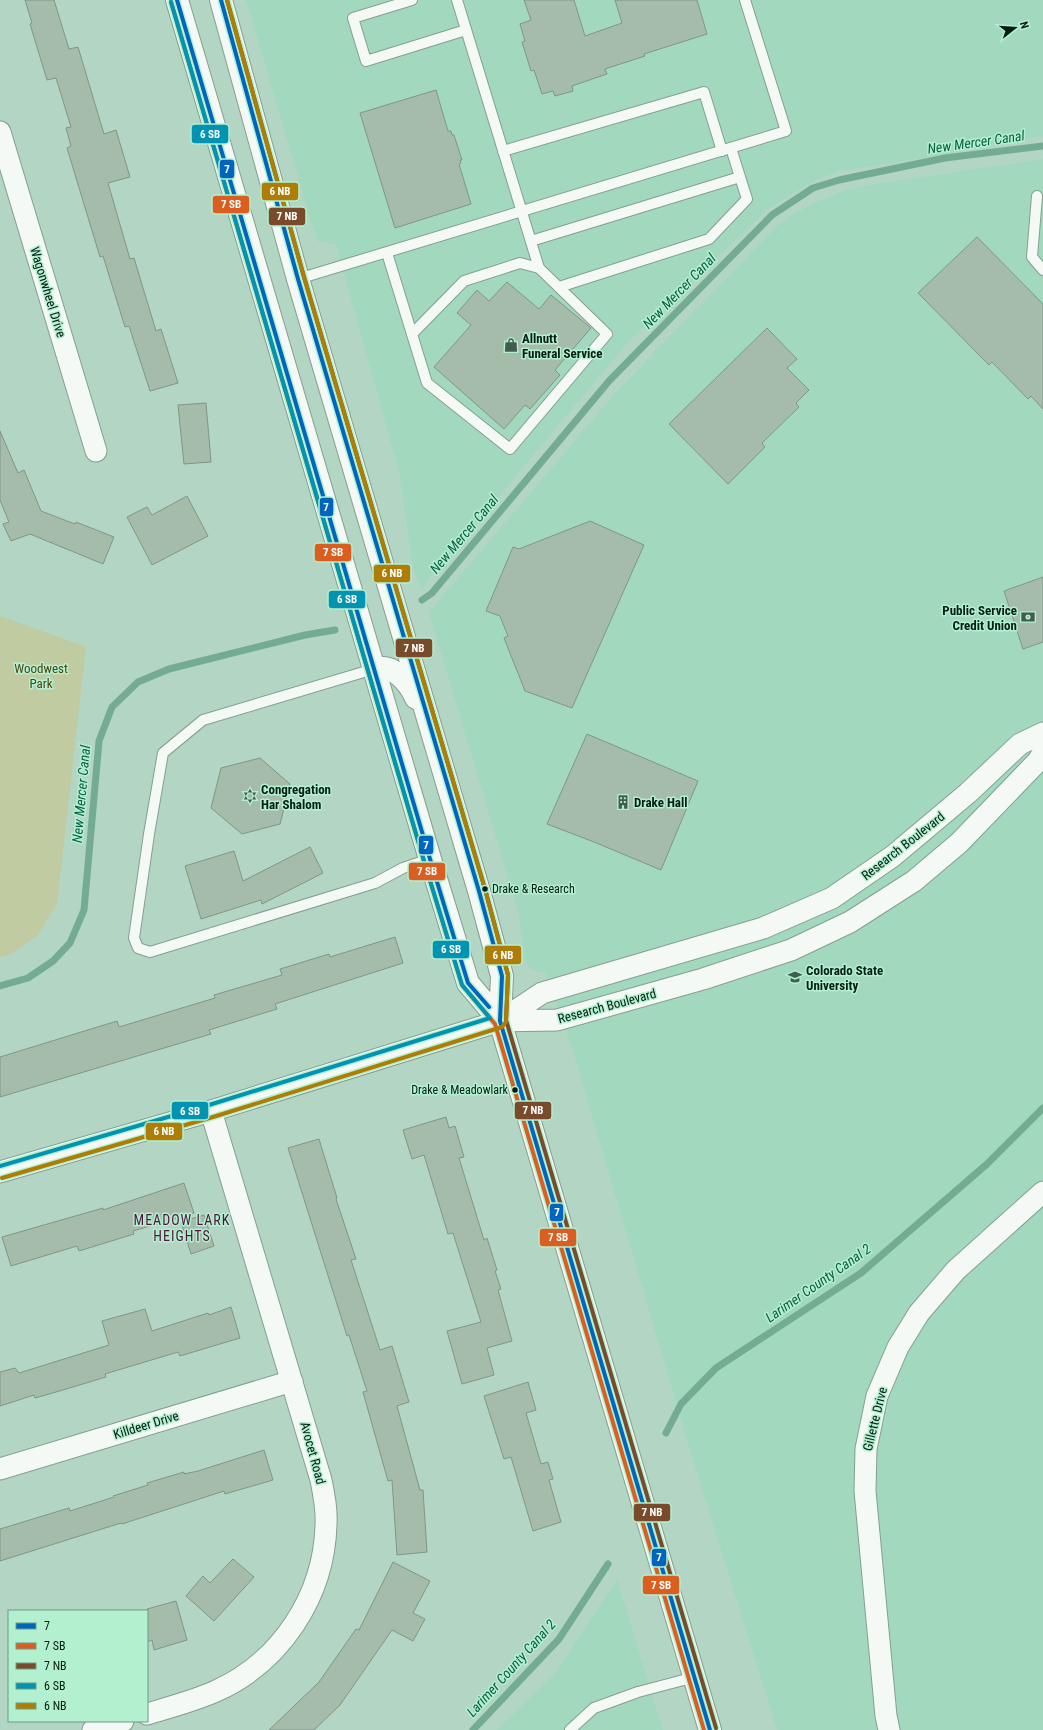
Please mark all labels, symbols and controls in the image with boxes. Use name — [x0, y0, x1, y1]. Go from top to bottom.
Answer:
north arrow — [995, 8, 1035, 48]
text: N — [1017, 20, 1031, 31]
line badge: 6 SB — [191, 124, 229, 144]
water label: New Mercer Canal — [926, 127, 1026, 157]
text: 6 SB — [200, 128, 220, 141]
line badge: 7 — [219, 159, 235, 179]
text: 7 — [224, 163, 230, 176]
line badge: 6 NB — [261, 182, 299, 201]
text: 6 NB — [269, 185, 291, 198]
line badge: 7 SB — [212, 195, 250, 214]
text: 7 SB — [221, 198, 241, 211]
line badge: 7 NB — [268, 207, 306, 226]
text: 7 NB — [276, 210, 298, 223]
street label: Wagonwheel Drive — [27, 245, 69, 339]
water label: New Mercer Canal — [639, 250, 719, 332]
place label: Allnutt Funeral Service — [522, 331, 603, 361]
shop icon: Allnutt Funeral Service — [503, 337, 519, 353]
water label: New Mercer Canal — [426, 491, 502, 577]
line badge: 7 — [319, 497, 334, 517]
text: 7 — [323, 501, 329, 514]
line badge: 7 SB — [314, 543, 352, 562]
text: 7 SB — [323, 546, 343, 559]
line badge: 6 NB — [373, 564, 411, 583]
text: 6 NB — [381, 567, 403, 580]
line badge: 6 SB — [328, 590, 366, 609]
text: 6 SB — [337, 593, 357, 606]
place label: Public Service Credit Union — [942, 603, 1017, 633]
bank icon: Public Service Credit Union — [1020, 609, 1036, 625]
line badge: 7 NB — [395, 638, 433, 658]
text: 7 NB — [403, 642, 425, 655]
park label: Woodwest Park — [14, 661, 68, 691]
water label: New Mercer Canal — [69, 744, 93, 843]
place label: Congregation Har Shalom — [261, 782, 331, 812]
synagogue icon: Congregation Har Shalom — [242, 788, 258, 804]
building icon: Drake Hall — [615, 794, 631, 810]
place label: Drake Hall — [634, 795, 688, 810]
street label: Research Boulevard — [858, 809, 948, 883]
line badge: 7 — [418, 835, 434, 855]
text: 7 — [423, 839, 429, 852]
line badge: 7 SB — [408, 862, 446, 881]
text: 7 SB — [417, 865, 437, 878]
place label: Drake & Research — [492, 882, 575, 896]
marker: Drake & Research — [480, 884, 490, 894]
line badge: 6 SB — [432, 940, 470, 959]
text: 6 SB — [441, 943, 461, 956]
line badge: 6 NB — [484, 945, 522, 965]
text: 6 NB — [492, 949, 514, 962]
place label: Colorado State University — [806, 963, 883, 993]
school or university icon: Colorado State University — [787, 969, 803, 985]
street label: Research Boulevard — [556, 986, 658, 1026]
place label: Drake & Meadowlark — [411, 1083, 509, 1097]
marker: Drake & Meadowlark — [510, 1085, 520, 1095]
line badge: 6 SB — [171, 1101, 209, 1120]
line badge: 7 NB — [514, 1101, 552, 1120]
text: 7 NB — [522, 1104, 544, 1117]
text: 6 SB — [180, 1105, 200, 1118]
line badge: 6 NB — [145, 1122, 183, 1141]
text: 6 NB — [153, 1125, 175, 1138]
line badge: 7 — [549, 1203, 564, 1222]
text: 7 — [554, 1206, 560, 1219]
district label: MEADOW LARK HEIGHTS — [134, 1212, 230, 1244]
line badge: 7 SB — [539, 1228, 577, 1247]
text: 7 SB — [548, 1231, 568, 1244]
water label: Larimer County Canal 2 — [762, 1240, 874, 1325]
street label: Gillette Drive — [860, 1385, 890, 1453]
street label: Killdeer Drive — [112, 1408, 180, 1442]
street label: Avocet Road — [297, 1420, 329, 1486]
line badge: 7 NB — [633, 1503, 671, 1522]
text: 7 NB — [641, 1506, 663, 1519]
line badge: 7 — [651, 1548, 667, 1567]
text: 7 — [656, 1551, 662, 1564]
line badge: 7 SB — [642, 1575, 680, 1595]
text: 7 SB — [651, 1579, 671, 1592]
legend — [8, 1610, 148, 1722]
water label: Larimer County Canal 2 — [463, 1616, 559, 1720]
text: 7 — [44, 1619, 50, 1633]
text: 7 SB — [44, 1639, 65, 1653]
text: 7 NB — [44, 1659, 67, 1673]
text: 6 SB — [44, 1679, 65, 1693]
text: 6 NB — [44, 1699, 67, 1713]

